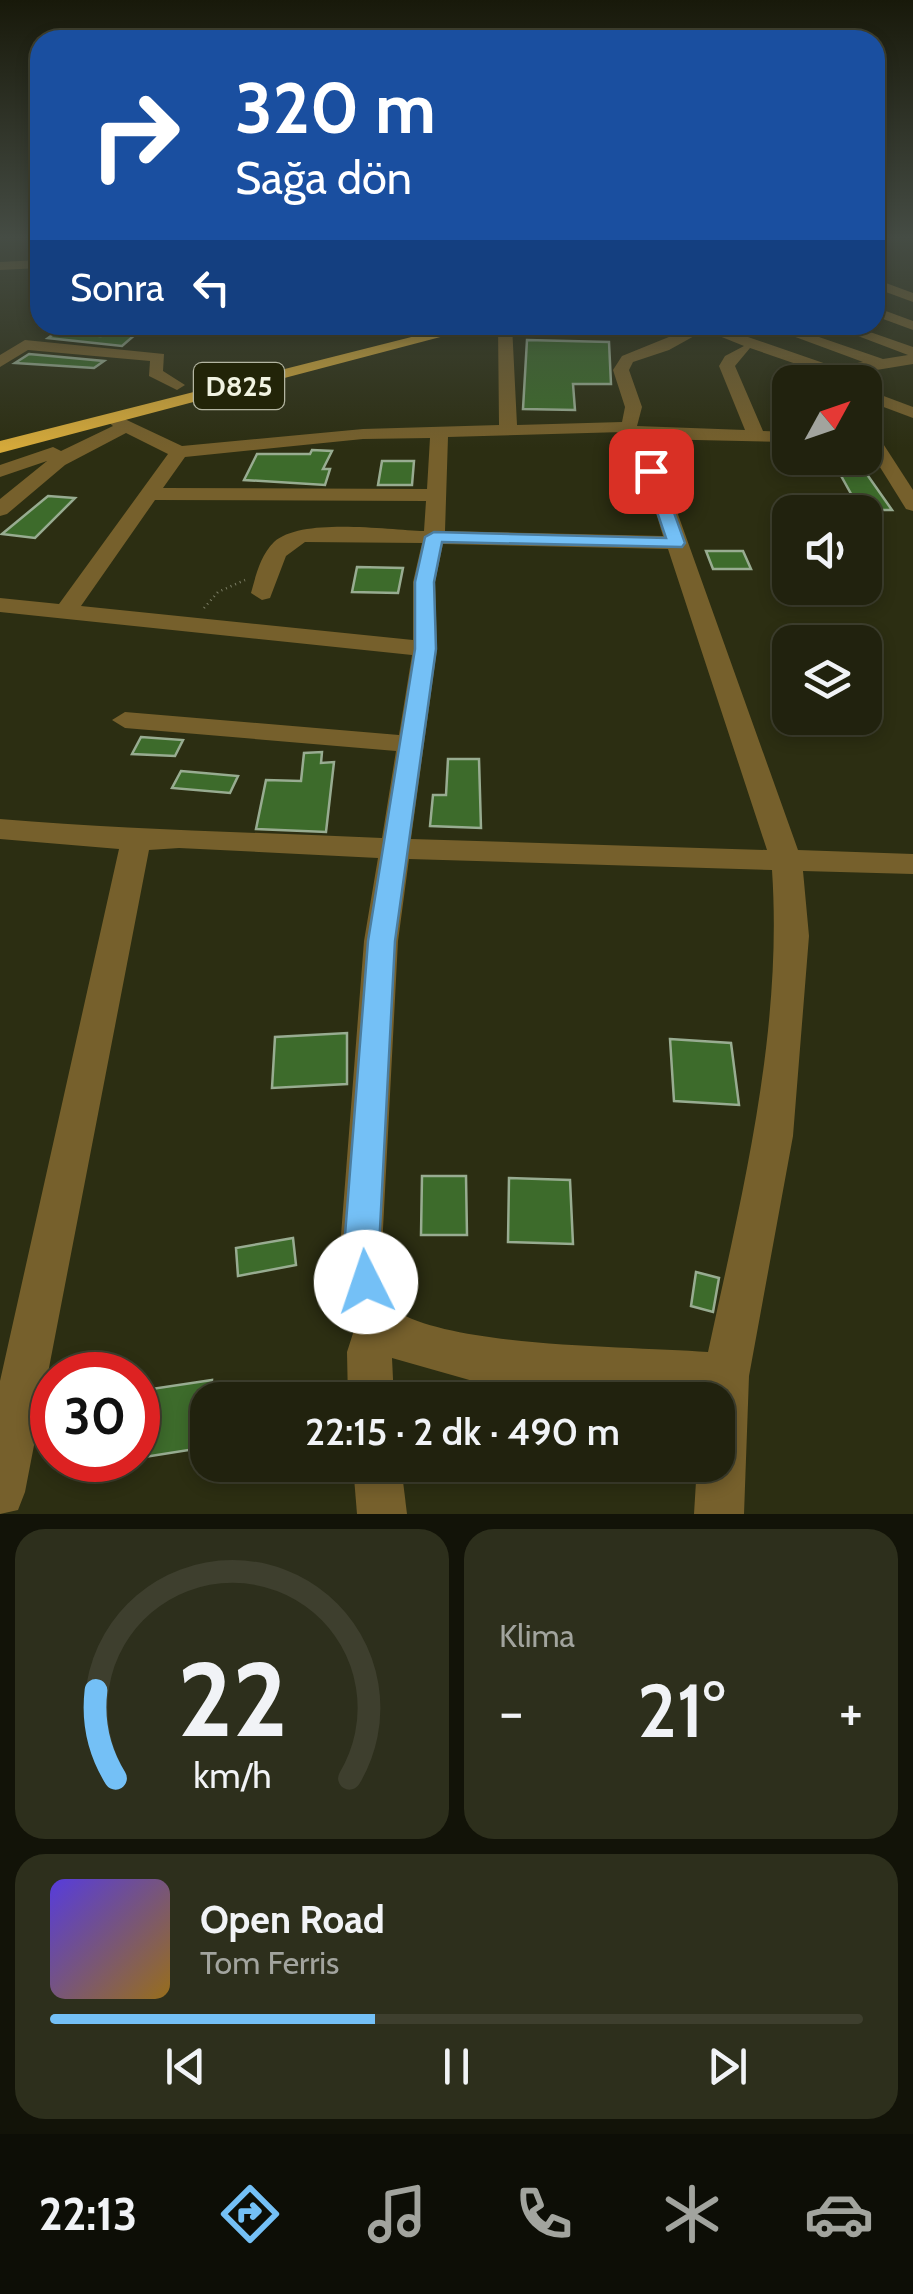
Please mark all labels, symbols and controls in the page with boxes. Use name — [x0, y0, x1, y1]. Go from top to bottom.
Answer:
text: 320 m — [235, 65, 436, 151]
icon: right — [70, 70, 200, 200]
text: Sağa dön — [235, 151, 412, 205]
icon: left — [184, 260, 239, 315]
text: Sonra — [70, 264, 164, 311]
road number: D825 — [194, 363, 284, 409]
north arrow — [772, 365, 882, 475]
map controls — [772, 365, 882, 735]
pin — [609, 429, 694, 514]
icon: arrive — [624, 444, 679, 499]
button: sound — [772, 495, 882, 605]
button: layers — [772, 625, 882, 735]
position arrow — [314, 1230, 418, 1334]
speed limit sign: 30 — [30, 1352, 160, 1482]
text: 22:15 · 2 dk · 490 m — [305, 1408, 620, 1455]
text: Klima — [499, 1616, 575, 1655]
text: 22 — [177, 1636, 287, 1762]
text: 21° — [637, 1665, 725, 1756]
text: − — [499, 1678, 523, 1745]
text: + — [839, 1678, 863, 1745]
text: km/h — [193, 1754, 271, 1797]
text: Open Road — [200, 1896, 385, 1943]
text: Tom Ferris — [200, 1943, 339, 1982]
icon: previous — [158, 2039, 213, 2094]
icon: pause — [429, 2039, 484, 2094]
icon: next — [700, 2039, 755, 2094]
icon: directions — [215, 2179, 285, 2249]
icon: music — [362, 2179, 432, 2249]
icon: phone — [509, 2179, 579, 2249]
icon: climate — [657, 2179, 727, 2249]
icon: car — [804, 2179, 874, 2249]
text: 22:13 — [39, 2187, 137, 2241]

